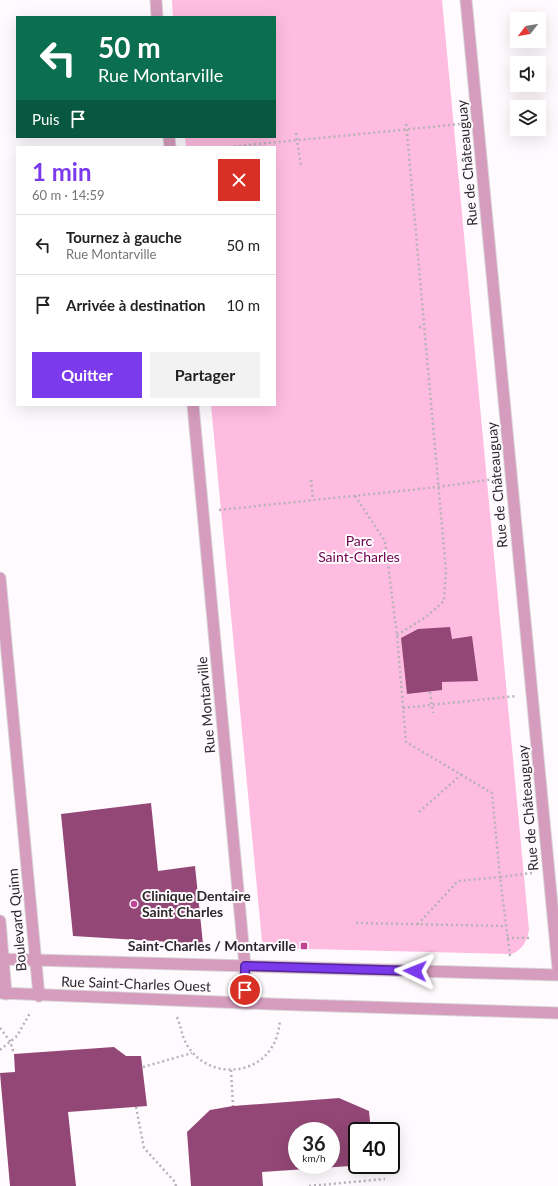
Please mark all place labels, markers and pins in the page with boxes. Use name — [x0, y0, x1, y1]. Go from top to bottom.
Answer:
place label: Clinique Dentaire Saint Charles — [142, 887, 251, 920]
marker: Clinique Dentaire Saint Charles — [129, 899, 139, 909]
place label: Saint-Charles / Montarville — [128, 937, 297, 954]
marker: Saint-Charles / Montarville — [299, 941, 309, 951]
pin — [228, 973, 262, 1007]

